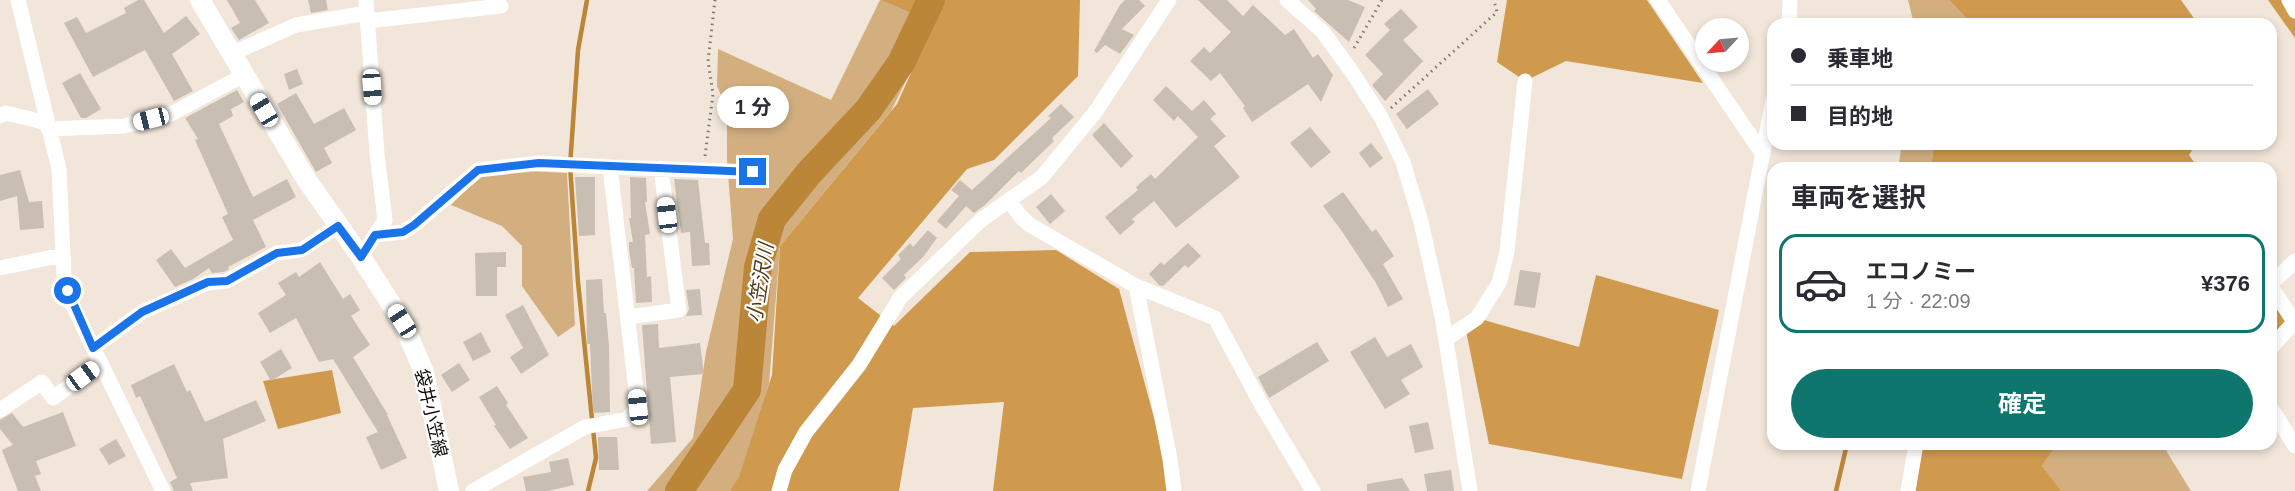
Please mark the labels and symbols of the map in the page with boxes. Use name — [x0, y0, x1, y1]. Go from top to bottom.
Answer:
north arrow — [1695, 18, 1749, 72]
car — [362, 68, 382, 106]
callout: 1 分 — [717, 85, 789, 127]
car — [247, 90, 281, 130]
car — [131, 106, 171, 132]
route end — [739, 158, 766, 185]
car — [656, 196, 678, 234]
water label: 小笠沢川 — [743, 240, 777, 324]
route start — [54, 277, 81, 304]
car — [385, 301, 419, 341]
car — [63, 358, 103, 394]
street label: 袋井小笠線 — [411, 367, 451, 459]
car — [627, 388, 649, 426]

